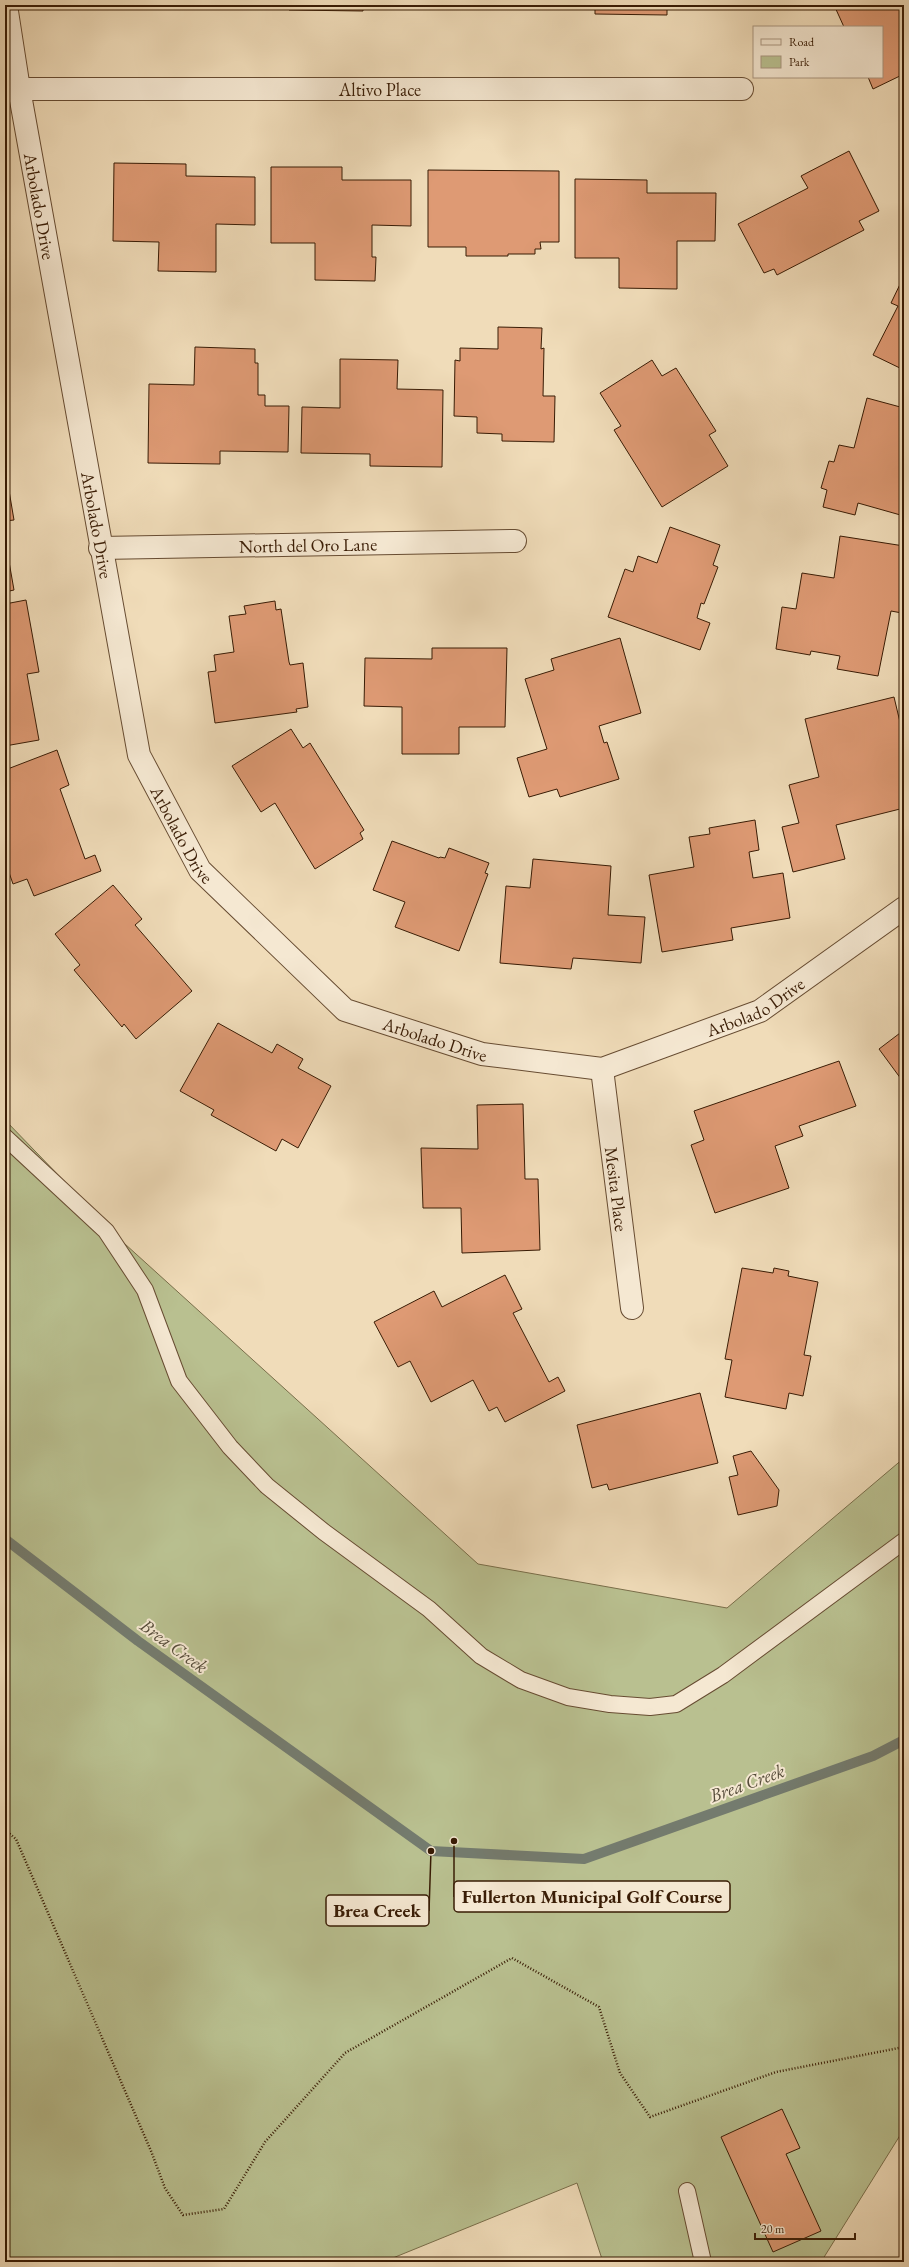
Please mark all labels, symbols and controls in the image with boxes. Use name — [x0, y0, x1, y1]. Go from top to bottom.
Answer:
legend — [753, 26, 883, 78]
text: Road — [789, 34, 815, 50]
text: Park — [789, 54, 810, 70]
street label: Altivo Place — [338, 78, 421, 101]
street label: Arbolado Drive — [19, 150, 61, 261]
street label: Arbolado Drive — [76, 469, 118, 580]
street label: North del Oro Lane — [239, 532, 377, 557]
street label: Arbolado Drive — [145, 781, 218, 888]
street label: Arbolado Drive — [702, 972, 809, 1042]
street label: Arbolado Drive — [379, 1011, 488, 1066]
street label: Mesita Place — [600, 1145, 634, 1233]
water label: Brea Creek — [134, 1612, 213, 1679]
water label: Brea Creek — [705, 1758, 788, 1808]
callout: Fullerton Municipal Golf Course — [454, 1881, 730, 1912]
text: Fullerton Municipal Golf Course — [462, 1884, 722, 1909]
callout: Brea Creek — [326, 1895, 429, 1926]
text: Brea Creek — [333, 1898, 421, 1923]
scale bar — [755, 2215, 855, 2241]
text: 20 m — [761, 2221, 785, 2237]

